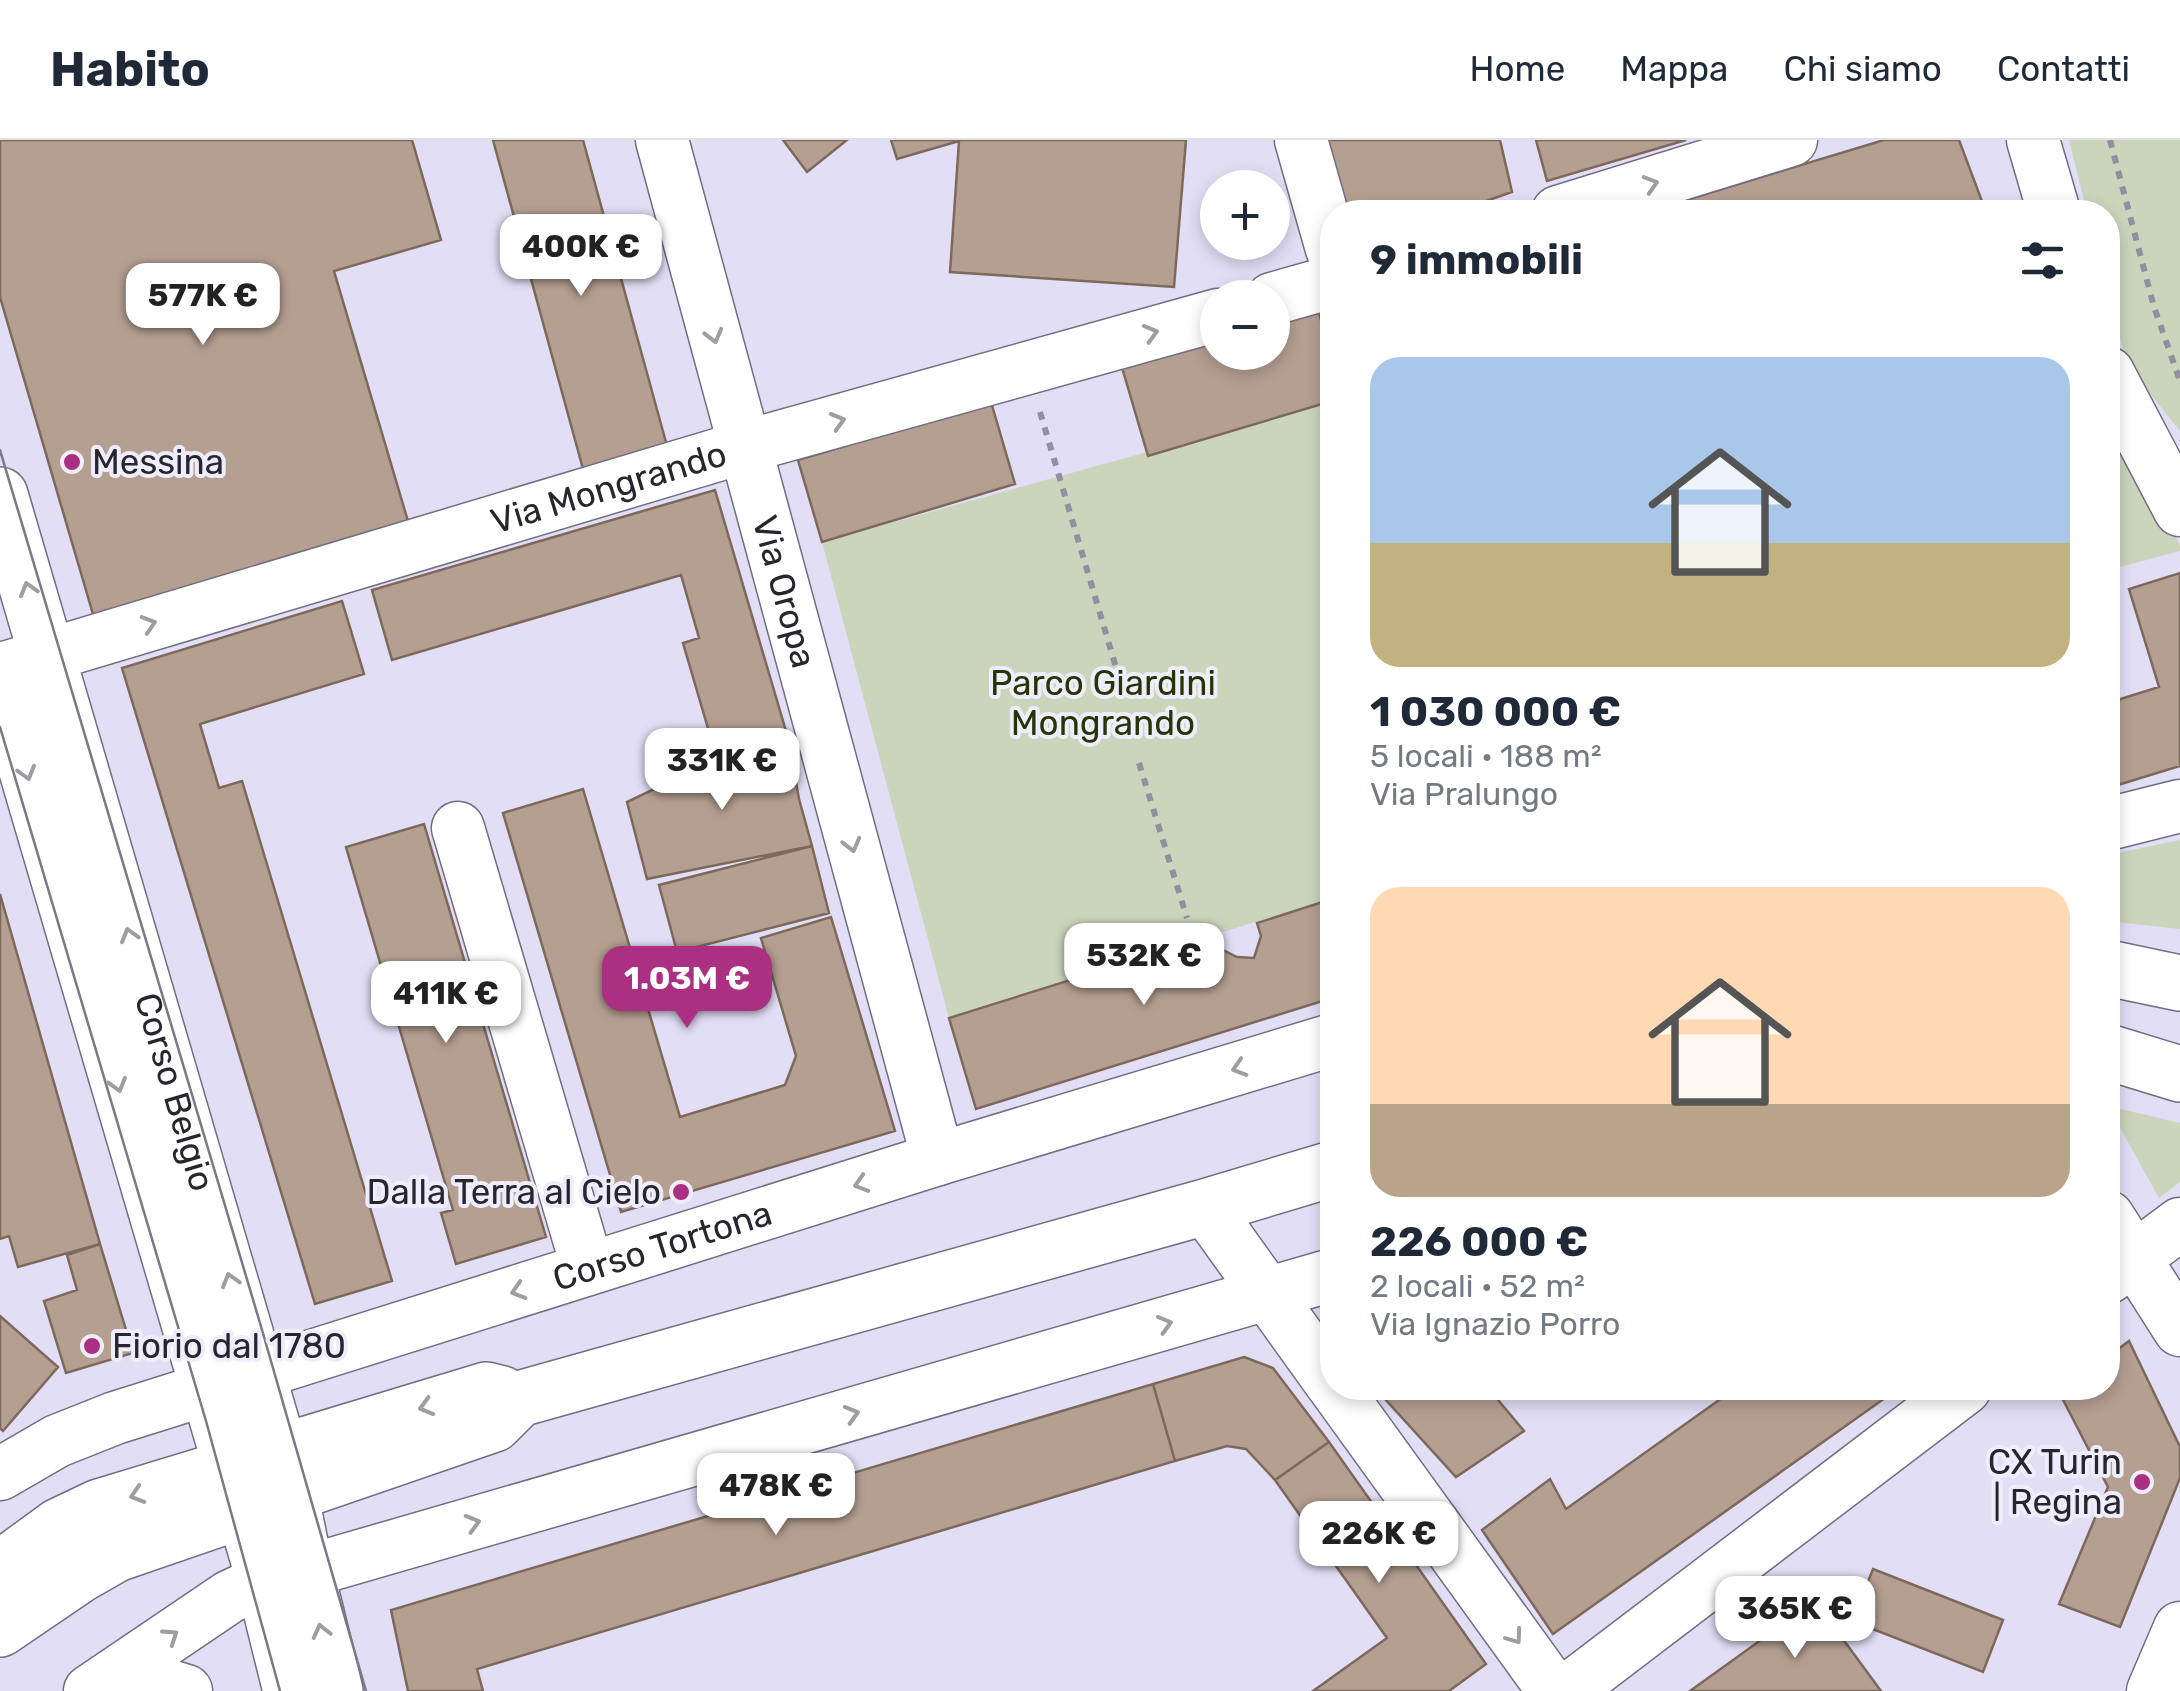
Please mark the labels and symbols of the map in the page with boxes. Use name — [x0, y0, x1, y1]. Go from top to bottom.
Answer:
one-way arrow — [1642, 175, 1659, 195]
pin: 400K € — [500, 214, 662, 299]
pin: 577K € — [122, 263, 284, 348]
one-way arrow — [1142, 324, 1159, 345]
one-way arrow — [703, 327, 724, 344]
one-way arrow — [829, 411, 846, 432]
street label: Via Mongrando — [486, 432, 731, 543]
place label: Messina — [92, 441, 224, 483]
marker: Messina — [61, 451, 83, 473]
street label: Via Oropa — [744, 511, 825, 673]
one-way arrow — [19, 582, 40, 599]
one-way arrow — [140, 615, 157, 636]
park label: Parco Giardini Mongrando — [990, 662, 1216, 744]
pin: 331K € — [641, 728, 803, 813]
one-way arrow — [15, 763, 36, 780]
one-way arrow — [841, 836, 862, 853]
pin: 532K € — [1063, 923, 1225, 1008]
one-way arrow — [120, 927, 141, 944]
pin: 1.03M € — [595, 946, 779, 1031]
pin: 411K € — [365, 961, 527, 1046]
street label: Corso Belgio — [126, 988, 224, 1196]
one-way arrow — [1231, 1057, 1248, 1077]
one-way arrow — [106, 1075, 127, 1092]
place label: Dalla Terra al Cielo — [366, 1171, 661, 1213]
one-way arrow — [854, 1172, 871, 1192]
marker: Dalla Terra al Cielo — [670, 1181, 692, 1203]
street label: Corso Tortona — [548, 1192, 777, 1300]
one-way arrow — [221, 1273, 242, 1290]
one-way arrow — [510, 1280, 527, 1300]
one-way arrow — [1156, 1315, 1173, 1336]
place label: Fiorio dal 1780 — [112, 1325, 346, 1367]
marker: Fiorio dal 1780 — [81, 1335, 103, 1357]
one-way arrow — [417, 1395, 435, 1416]
one-way arrow — [843, 1404, 860, 1425]
place label: CX Turin | Regina — [1988, 1441, 2122, 1523]
pin: 478K € — [695, 1453, 857, 1538]
marker: CX Turin | Regina — [2131, 1471, 2153, 1493]
one-way arrow — [129, 1483, 146, 1504]
pin: 226K € — [1298, 1501, 1460, 1586]
one-way arrow — [464, 1514, 481, 1535]
pin: 365K € — [1714, 1576, 1876, 1661]
one-way arrow — [312, 1623, 333, 1640]
one-way arrow — [1503, 1625, 1521, 1644]
one-way arrow — [159, 1630, 178, 1648]

